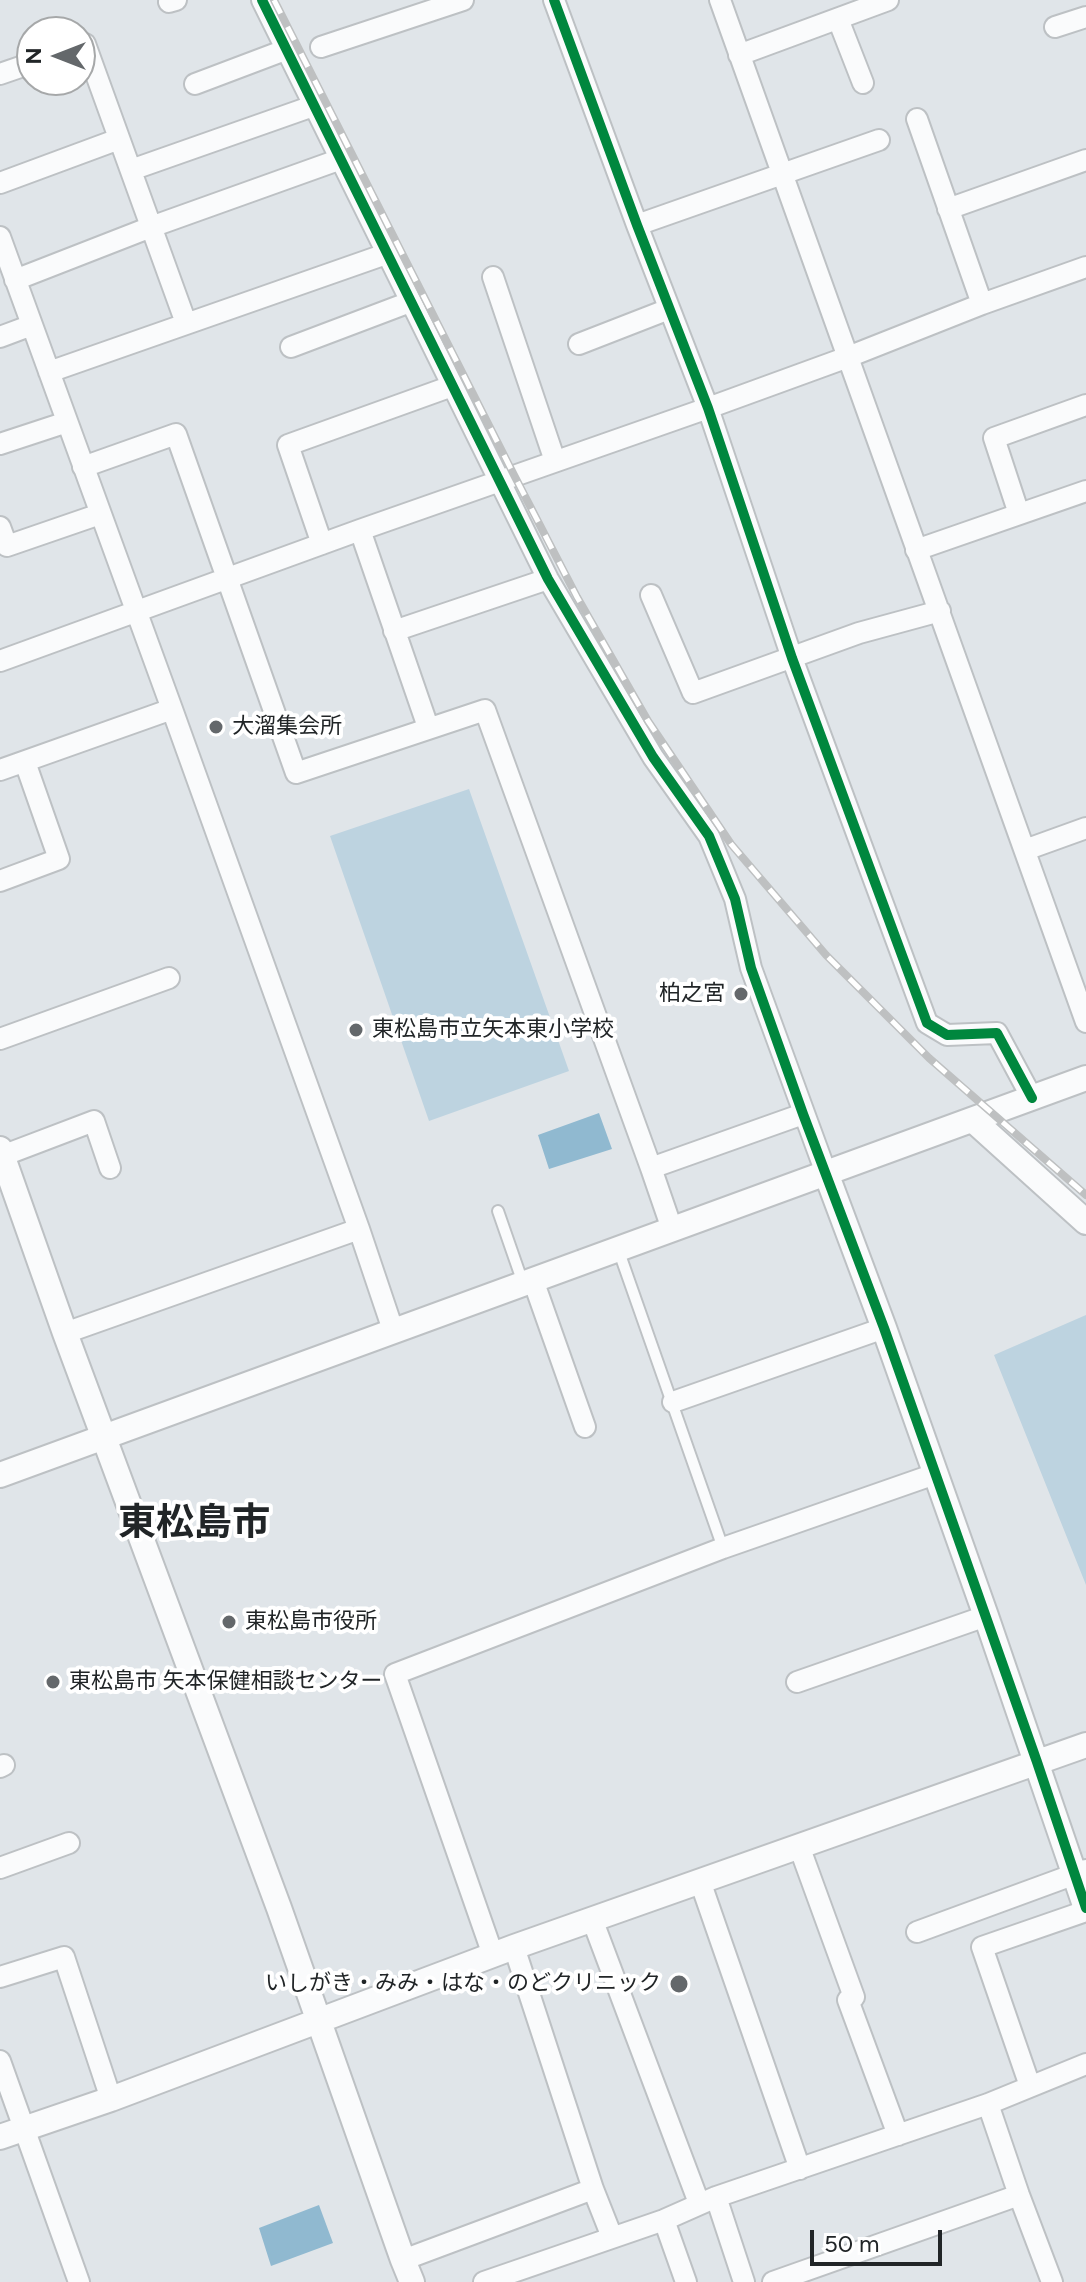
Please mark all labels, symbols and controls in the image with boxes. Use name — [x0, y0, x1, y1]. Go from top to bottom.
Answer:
north arrow — [16, 16, 96, 96]
text: N — [20, 48, 47, 65]
place label: 大溜集会所 — [232, 714, 342, 740]
marker: 大溜集会所 — [207, 718, 225, 736]
place label: 柏之宮 — [659, 981, 725, 1007]
marker: 柏之宮 — [732, 985, 750, 1003]
place label: 東松島市立矢本東小学校 — [372, 1017, 614, 1043]
marker: 東松島市立矢本東小学校 — [347, 1021, 365, 1039]
district label: 東松島市 — [118, 1501, 270, 1547]
place label: 東松島市役所 — [245, 1609, 377, 1635]
marker: 東松島市役所 — [220, 1613, 238, 1631]
place label: 東松島市 矢本保健相談センター — [69, 1669, 382, 1695]
marker: 東松島市 矢本保健相談センター — [44, 1673, 62, 1691]
place label: いしがき・みみ・はな・のどクリニック — [265, 1971, 661, 1997]
marker: いしがき・みみ・はな・のどクリニック — [668, 1973, 690, 1995]
scale bar — [814, 2214, 946, 2264]
text: 50 m — [824, 2229, 880, 2258]

